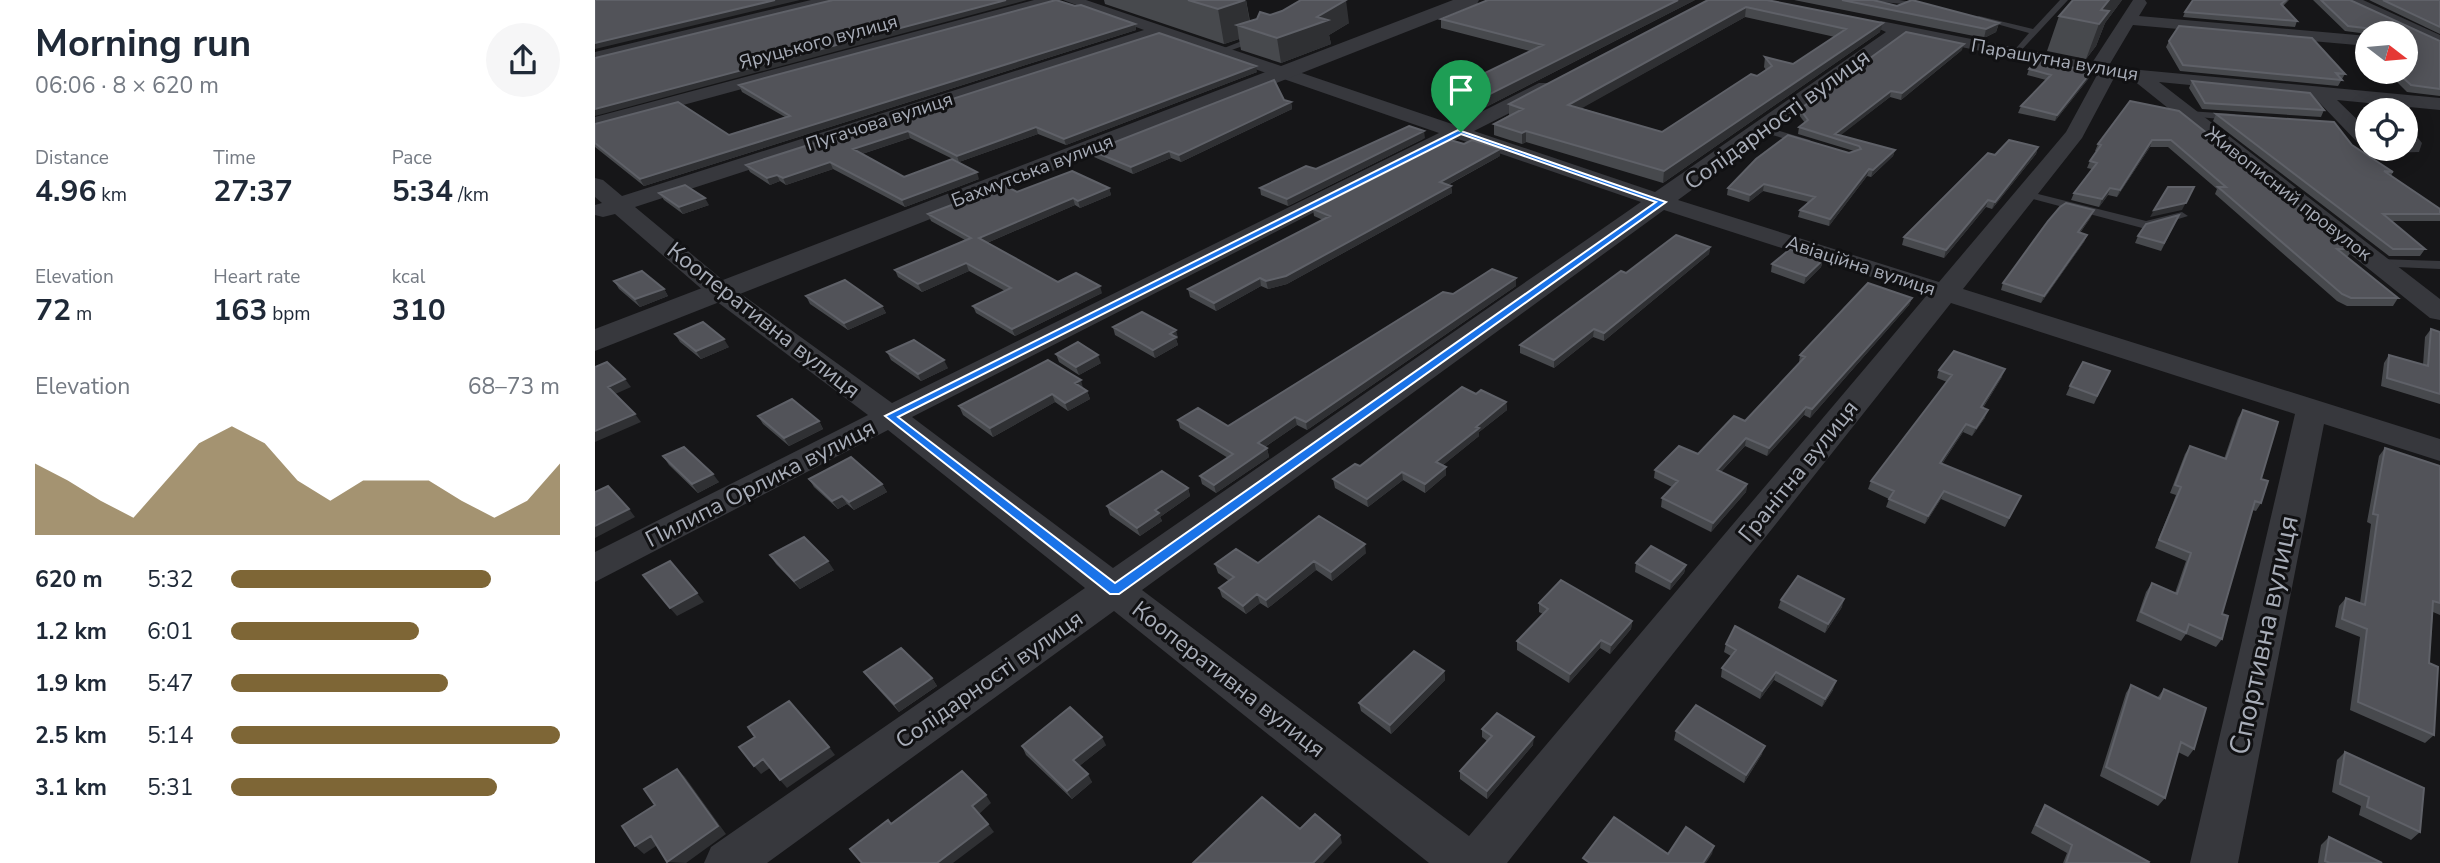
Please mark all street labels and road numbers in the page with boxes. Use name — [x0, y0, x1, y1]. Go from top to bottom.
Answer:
street label: Яруцького вулиця — [736, 8, 901, 76]
street label: Парашутна вулиця — [1969, 32, 2141, 87]
street label: Солідарності вулиця — [1678, 42, 1876, 197]
street label: Пугачова вулиця — [803, 86, 956, 158]
street label: Живописний провулок — [2200, 121, 2377, 267]
street label: Бахмутська вулиця — [948, 128, 1117, 214]
street label: Авіаційна вулиця — [1783, 230, 1939, 302]
street label: Кооперативна вулиця — [661, 235, 867, 406]
street label: Гранітна вулиця — [1731, 394, 1865, 549]
street label: Пилипа Орлика вулиця — [640, 412, 880, 555]
street label: Спортивна вулиця — [2220, 512, 2308, 758]
street label: Кооперативна вулиця — [1126, 594, 1332, 765]
street label: Солідарності вулиця — [889, 603, 1089, 756]

